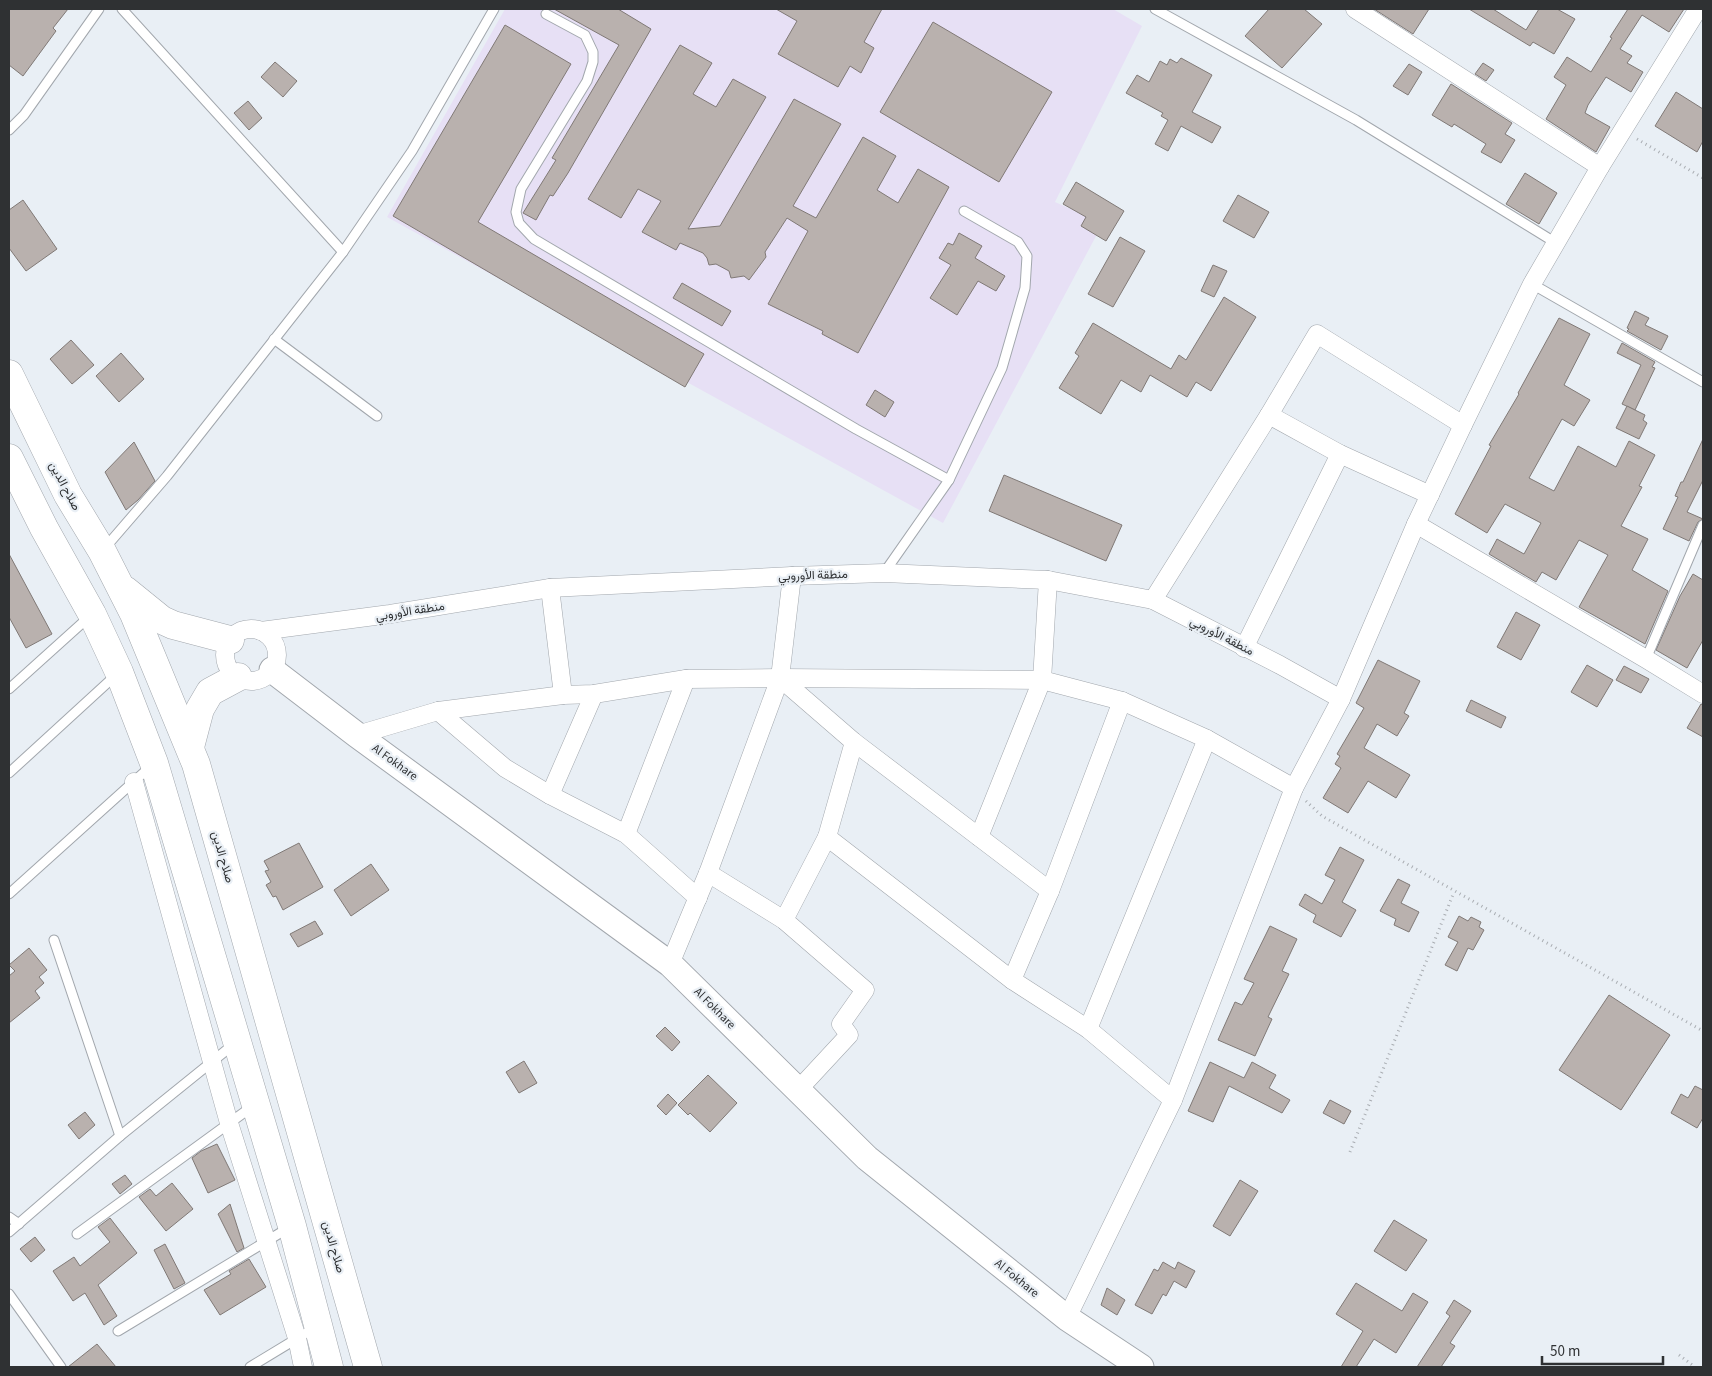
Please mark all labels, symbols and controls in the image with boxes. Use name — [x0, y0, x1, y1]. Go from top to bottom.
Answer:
street label: صلاح الدين — [45, 459, 85, 514]
street label: منطقة الأوروبي — [778, 566, 848, 586]
street label: منطقة الأوروبي — [374, 598, 446, 626]
street label: منطقة الأوروبي — [1186, 613, 1257, 661]
street label: Al Fokhare — [368, 740, 421, 785]
street label: صلاح الدين — [207, 829, 238, 885]
street label: Al Fokhare — [690, 984, 739, 1033]
street label: صلاح الدين — [318, 1219, 349, 1275]
street label: Al Fokhare — [991, 1255, 1043, 1302]
scale bar — [1542, 1334, 1663, 1366]
text: 50 m — [1550, 1341, 1580, 1362]

